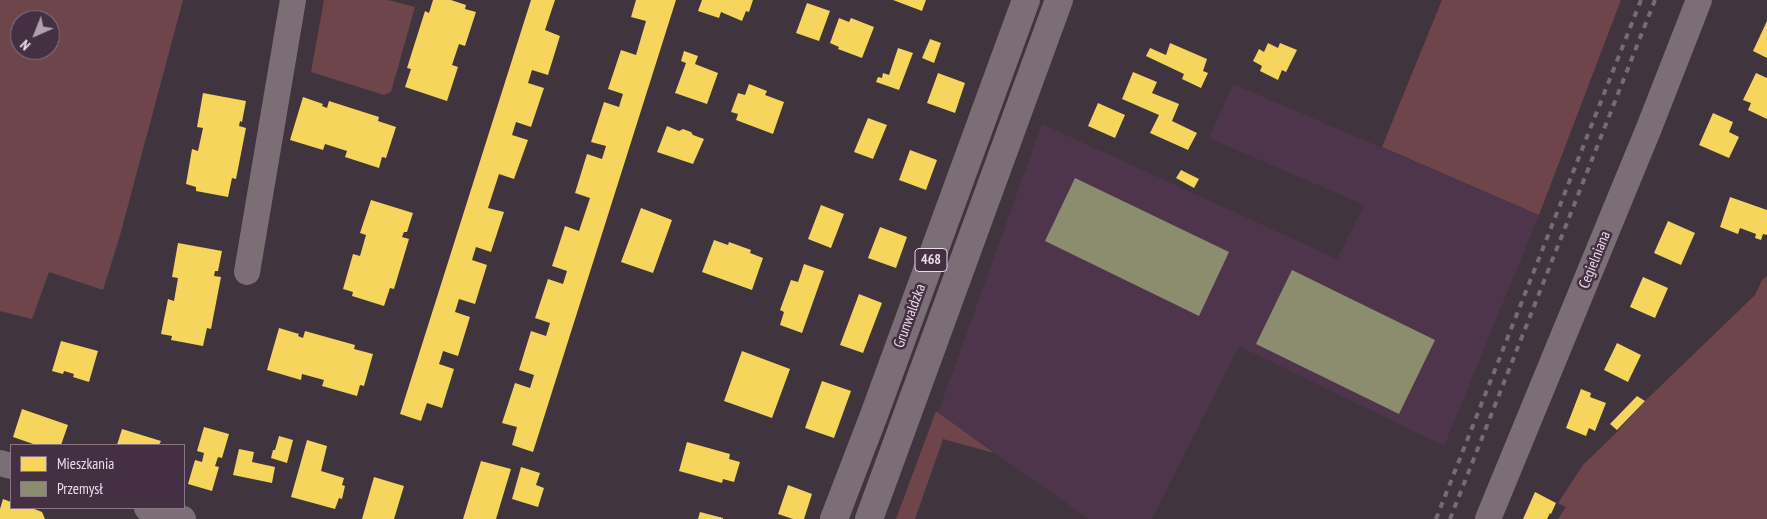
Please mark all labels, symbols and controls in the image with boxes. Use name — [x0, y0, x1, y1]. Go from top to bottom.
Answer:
north arrow — [10, 10, 60, 60]
text: N — [16, 36, 34, 54]
street label: Cegielniana — [1575, 229, 1615, 291]
road number: 468 — [915, 248, 947, 272]
street label: Grunwaldzka — [890, 282, 930, 350]
legend — [10, 444, 185, 509]
text: Mieszkania — [57, 454, 114, 473]
text: Przemysł — [57, 479, 103, 498]

